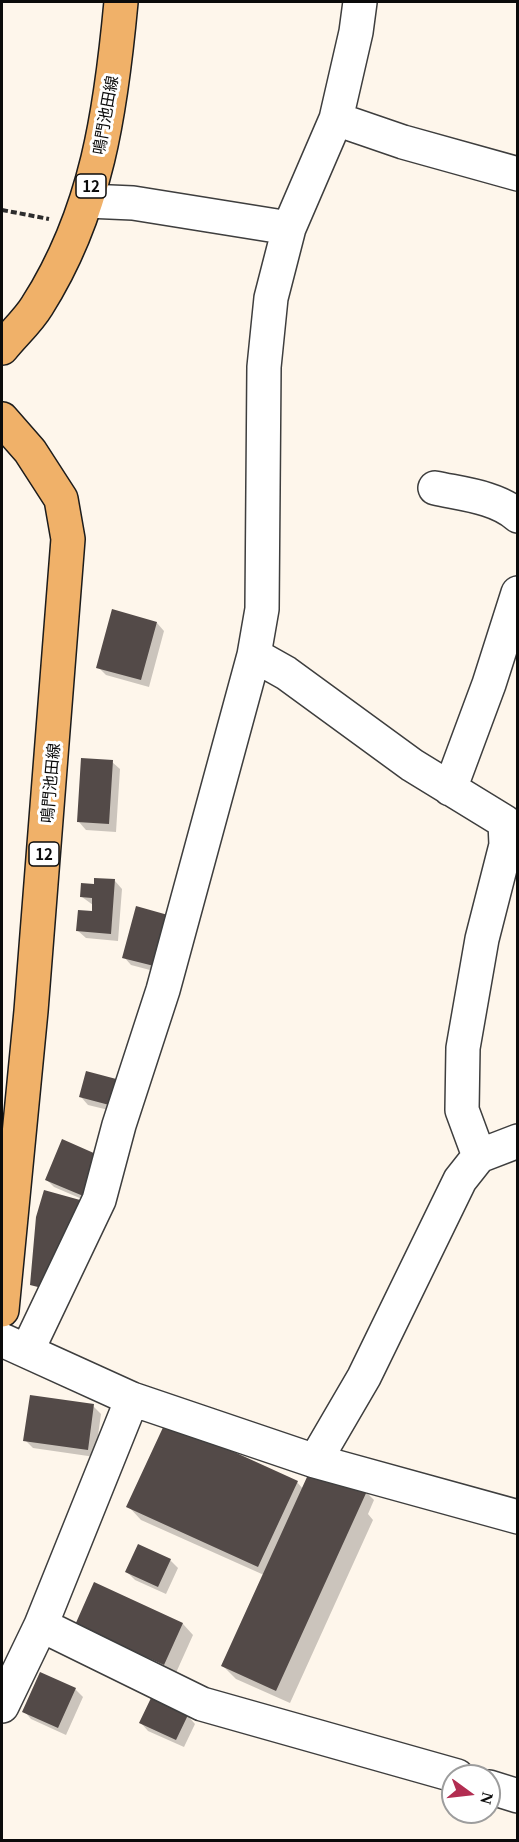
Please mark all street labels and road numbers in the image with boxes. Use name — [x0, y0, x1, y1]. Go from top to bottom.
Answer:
street label: 鳴門池田線 — [89, 74, 121, 156]
road number: 12 — [76, 174, 106, 198]
street label: 鳴門池田線 — [37, 742, 63, 824]
road number: 12 — [29, 842, 59, 866]

